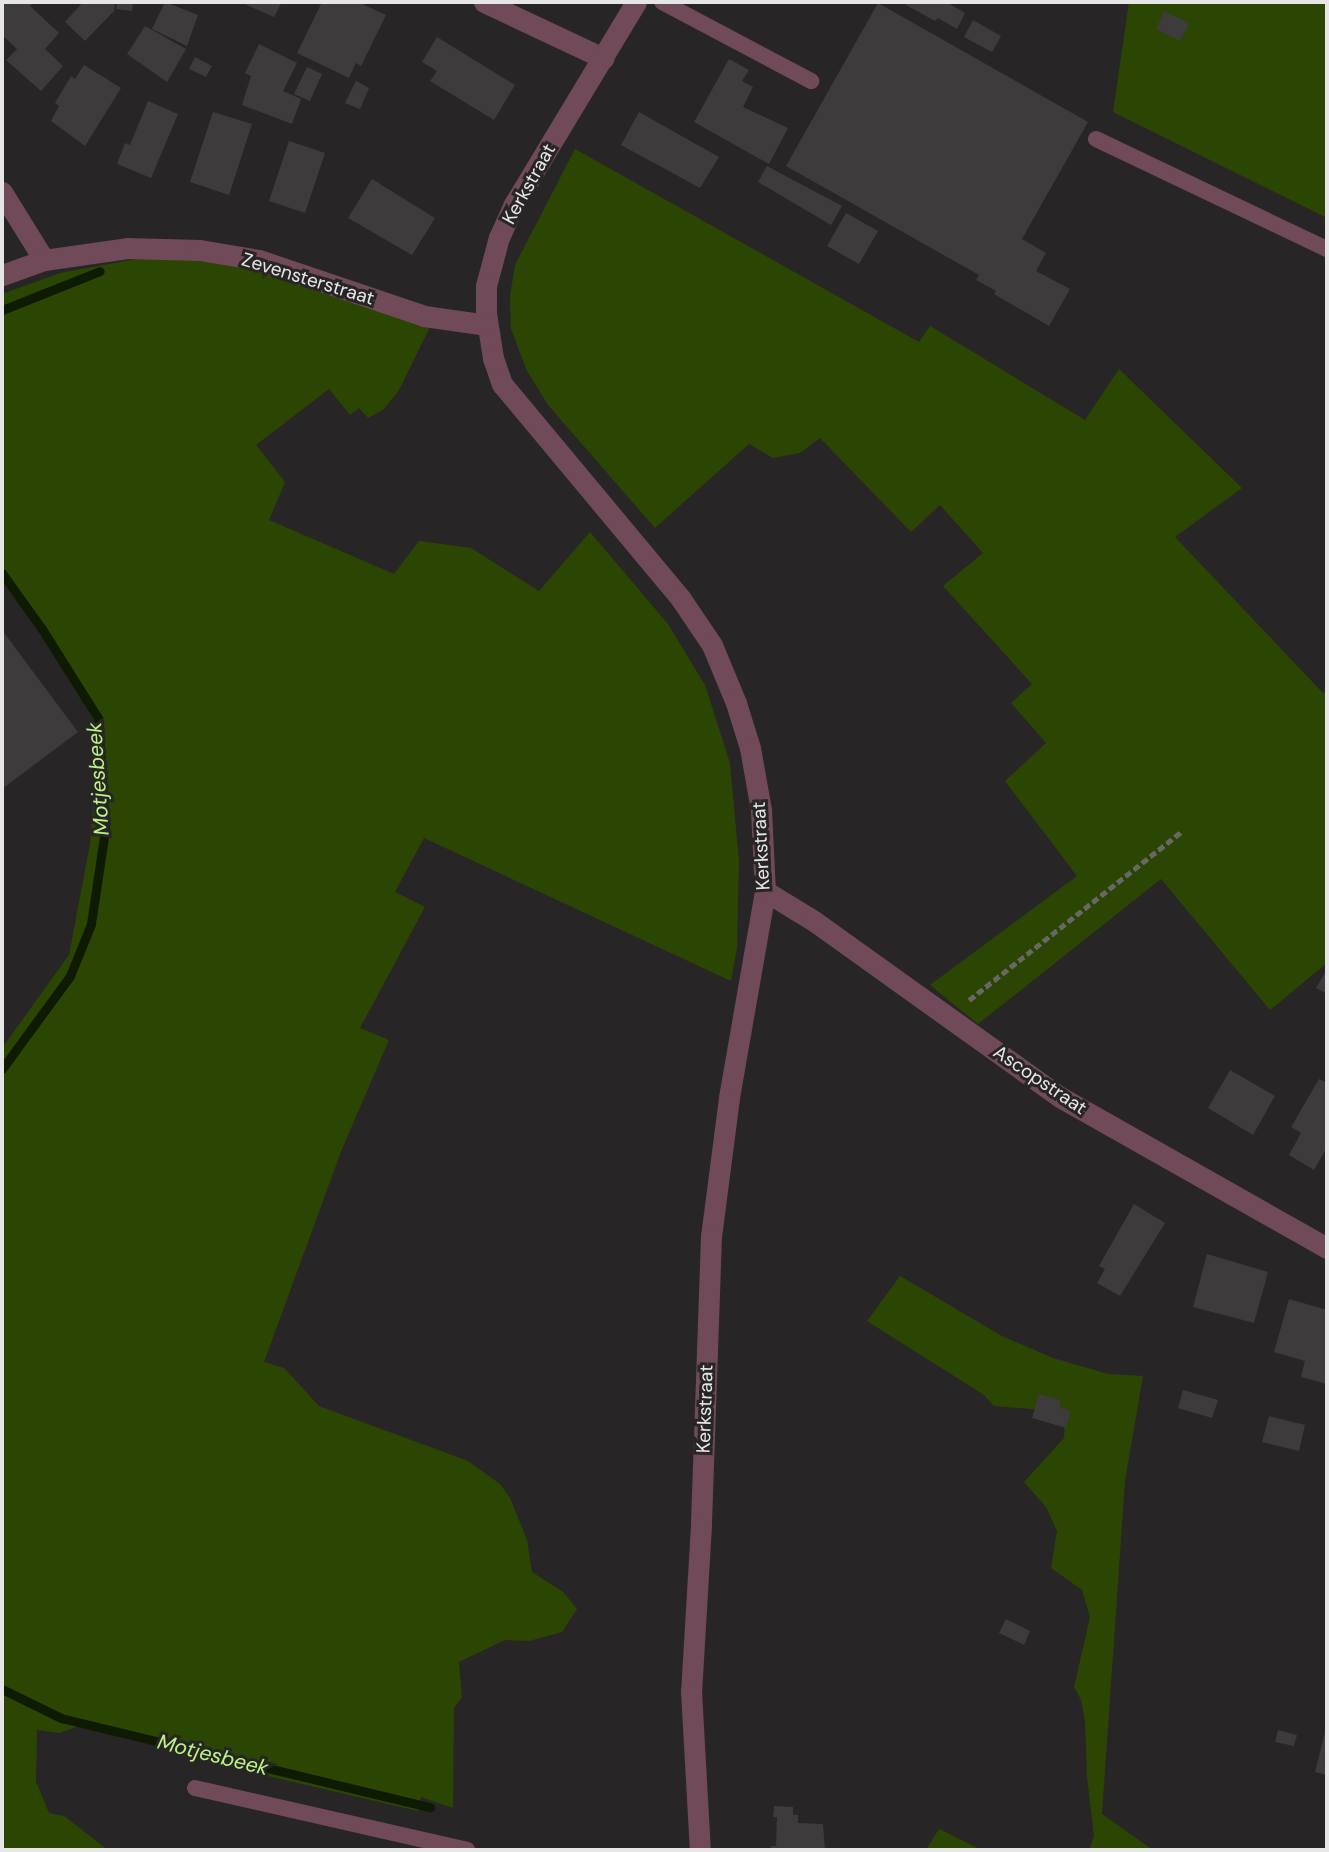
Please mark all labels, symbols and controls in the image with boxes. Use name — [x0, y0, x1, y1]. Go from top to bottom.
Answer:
street label: Kerkstraat — [498, 140, 560, 228]
street label: Zevensterstraat — [239, 248, 377, 310]
water label: Motjesbeek — [81, 721, 115, 837]
street label: Kerkstraat — [747, 801, 775, 891]
street label: Ascopstraat — [989, 1040, 1091, 1120]
street label: Kerkstraat — [692, 1364, 718, 1454]
water label: Motjesbeek — [155, 1729, 271, 1781]

